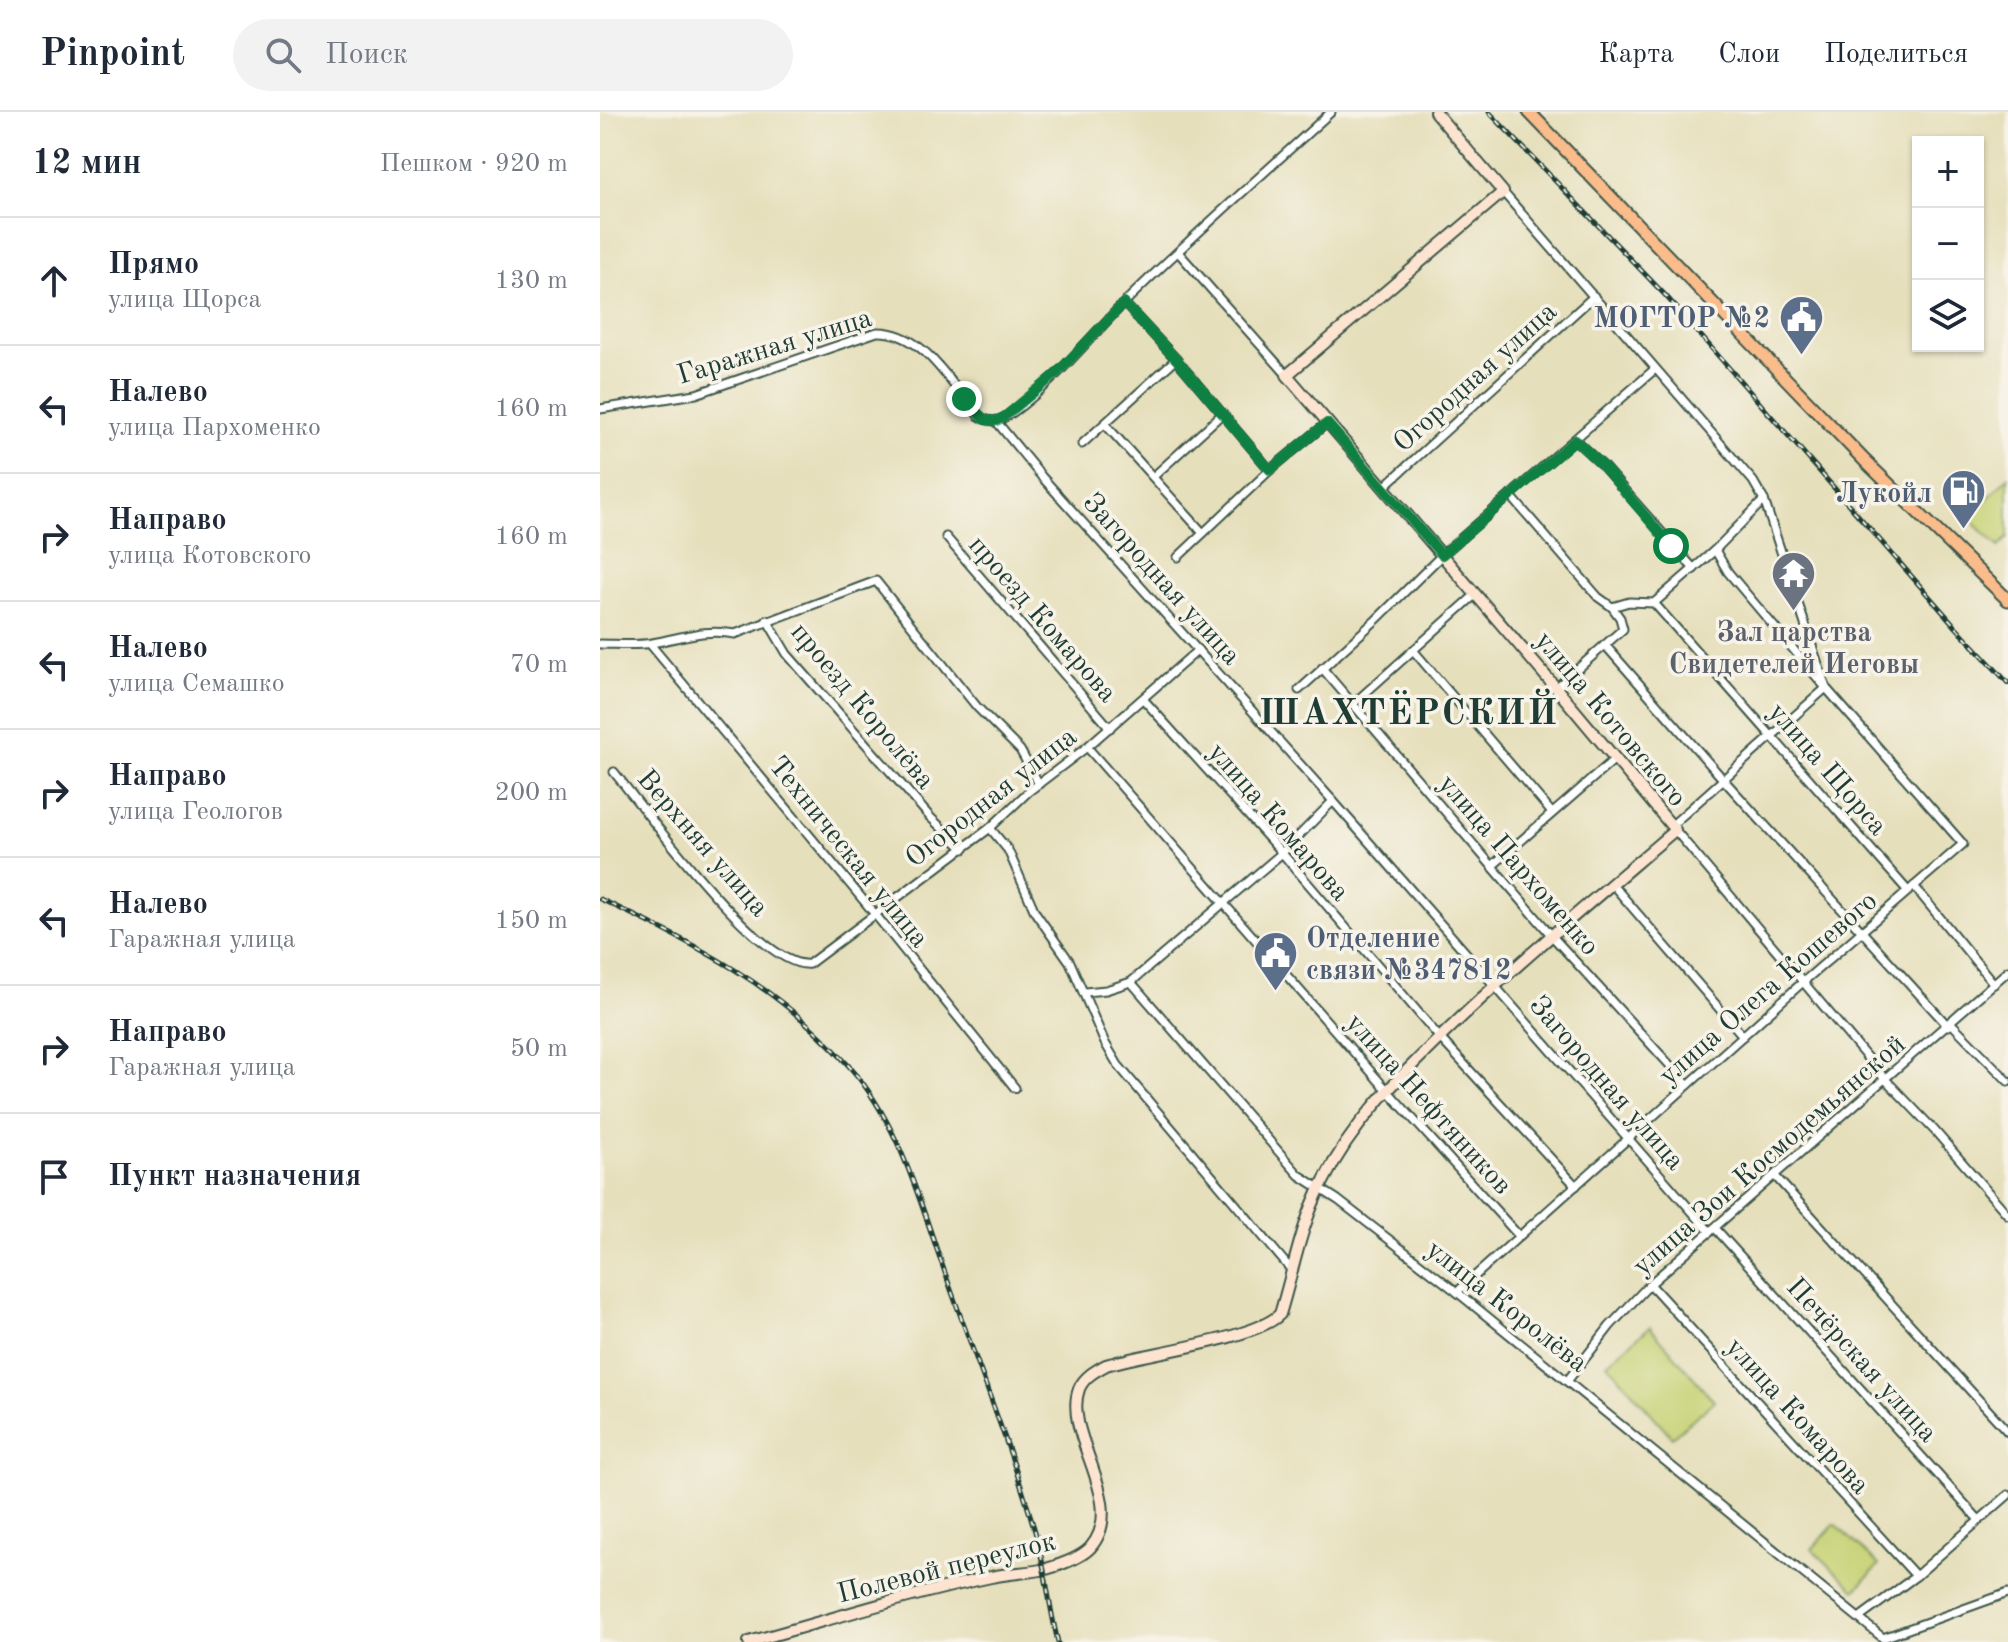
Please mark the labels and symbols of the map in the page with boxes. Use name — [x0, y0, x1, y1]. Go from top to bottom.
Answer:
public building icon: МОГТОР №2 — [1777, 293, 1825, 356]
street label: Огородная улица — [1389, 298, 1563, 458]
street label: Гаражная улица — [674, 305, 876, 391]
place label: МОГТОР №2 — [1593, 305, 1770, 334]
route end — [946, 381, 982, 417]
fuel station icon: Лукойл — [1939, 468, 1987, 531]
place label: Лукойл — [1836, 481, 1932, 509]
street label: Загородная улица — [1077, 489, 1245, 671]
route start — [1653, 528, 1689, 564]
street label: проезд Комарова — [962, 531, 1121, 709]
temple icon: Зал царства Свидетелей Иеговы — [1770, 550, 1818, 613]
street label: проезд Королёва — [784, 619, 939, 795]
place label: Зал царства Свидетелей Иеговы — [1669, 619, 1919, 680]
street label: улица Котовского — [1529, 627, 1691, 813]
district label: ШАХТЁРСКИЙ — [1259, 688, 1559, 733]
street label: улица Щорса — [1762, 698, 1892, 842]
street label: Огородная улица — [901, 723, 1083, 874]
street label: улица Комарова — [1202, 739, 1354, 908]
street label: Техническая улица — [762, 752, 933, 954]
street label: Верхняя улица — [631, 765, 773, 923]
street label: улица Пархоменко — [1432, 770, 1604, 962]
street label: улица Олега Кошевого — [1655, 887, 1883, 1091]
place label: Отделение связи №347812 — [1306, 925, 1511, 986]
public building icon: Отделение связи №347812 — [1251, 929, 1299, 992]
street label: Загородная улица — [1523, 992, 1689, 1176]
street label: улица Нефтяников — [1340, 1009, 1516, 1201]
street label: улица Зои Космодемьянской — [1629, 1031, 1911, 1282]
street label: улица Королёва — [1420, 1236, 1592, 1379]
street label: Печёрская улица — [1780, 1273, 1942, 1449]
street label: улица Комарова — [1720, 1334, 1874, 1501]
street label: Полевой переулок — [835, 1528, 1059, 1610]

